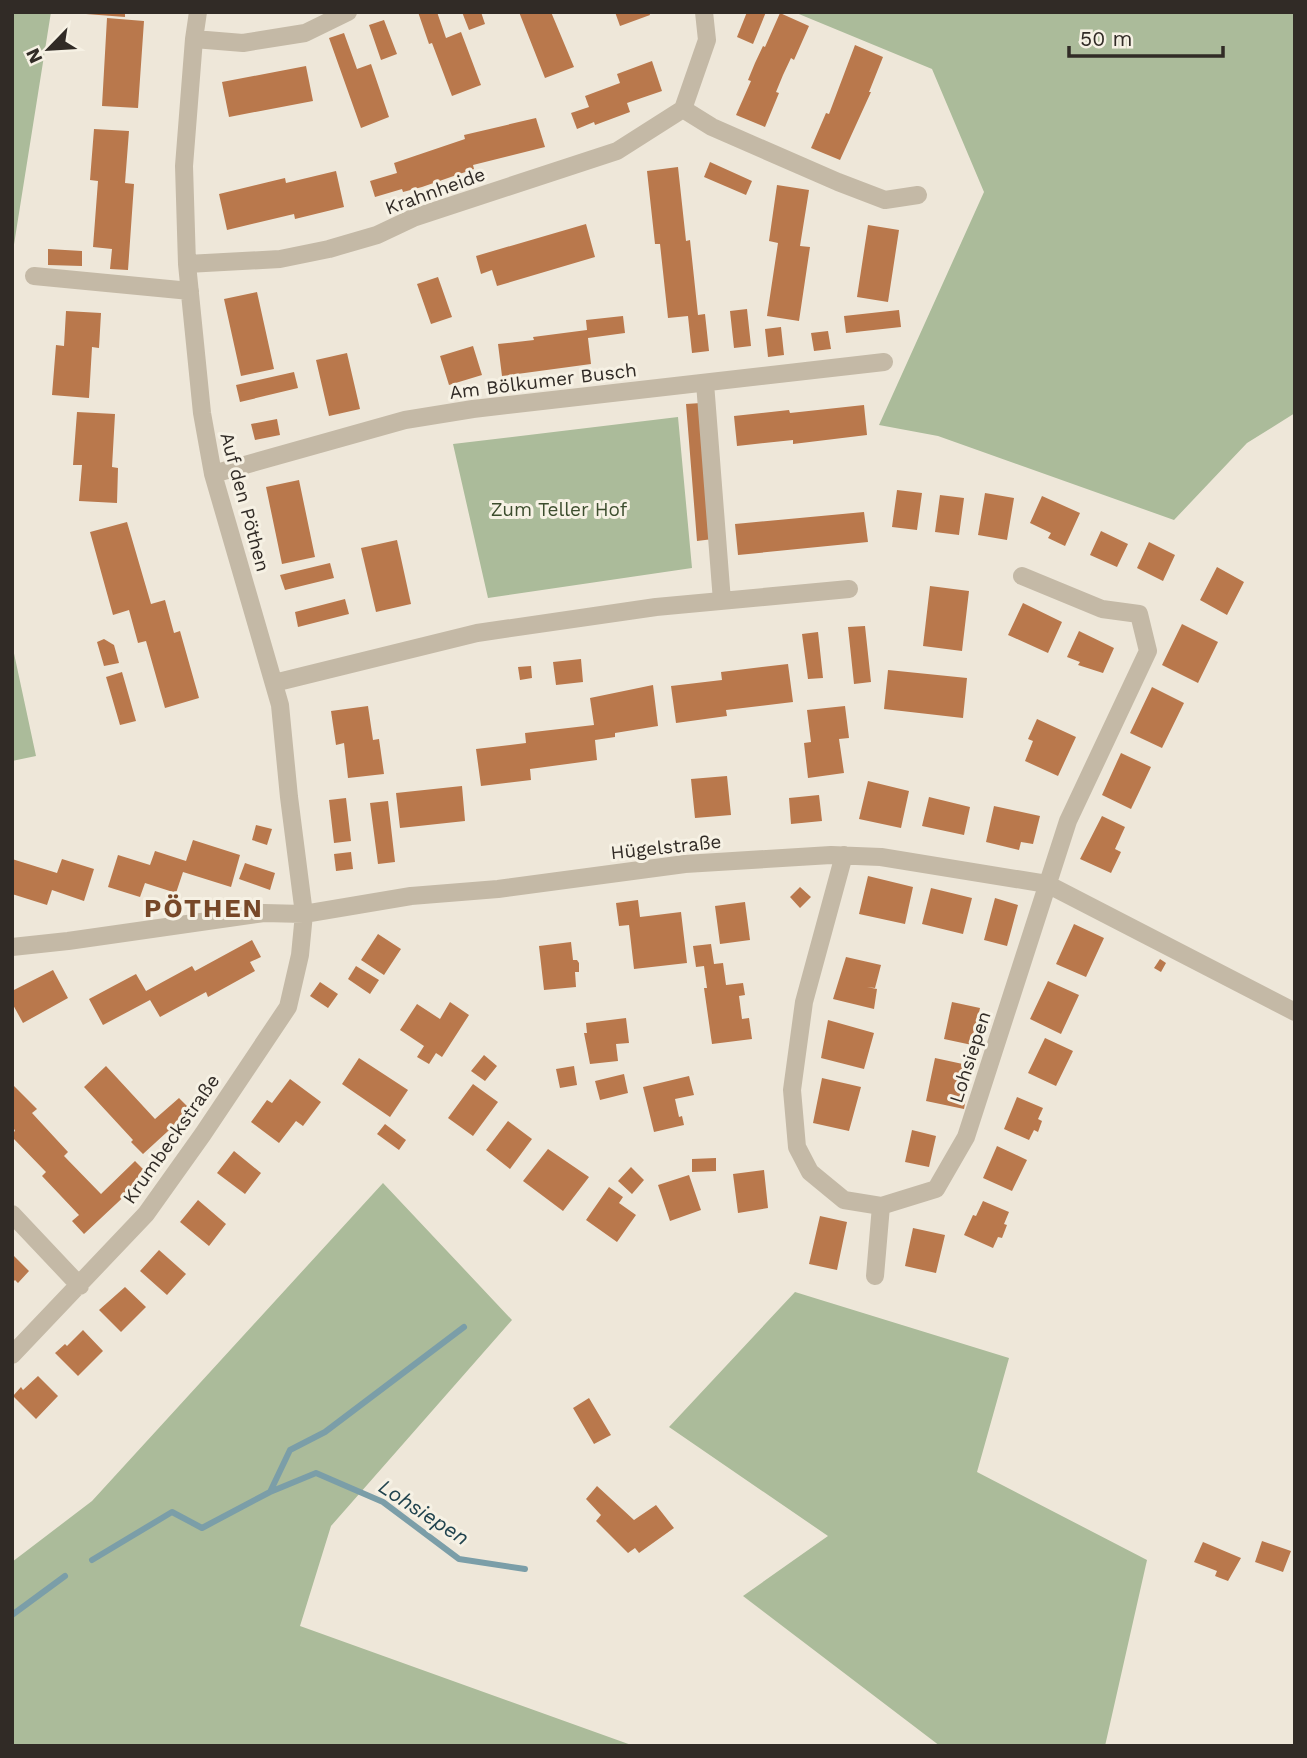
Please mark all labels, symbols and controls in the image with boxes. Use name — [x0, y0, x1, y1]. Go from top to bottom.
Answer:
north arrow — [14, 14, 84, 84]
scale bar — [1069, 14, 1223, 58]
text: 50 m — [1080, 26, 1132, 51]
text: N — [21, 45, 47, 67]
street label: Krahnheide — [382, 162, 488, 220]
street label: Am Bölkumer Busch — [448, 358, 638, 404]
street label: Auf den Pöthen — [215, 430, 275, 574]
park label: Zum Teller Hof — [491, 498, 628, 521]
street label: Hügelstraße — [609, 830, 723, 864]
district label: PÖTHEN — [144, 893, 264, 923]
street label: Lohsiepen — [944, 1008, 996, 1106]
street label: Krumbeckstraße — [118, 1070, 224, 1208]
water label: Lohsiepen — [374, 1474, 474, 1550]

